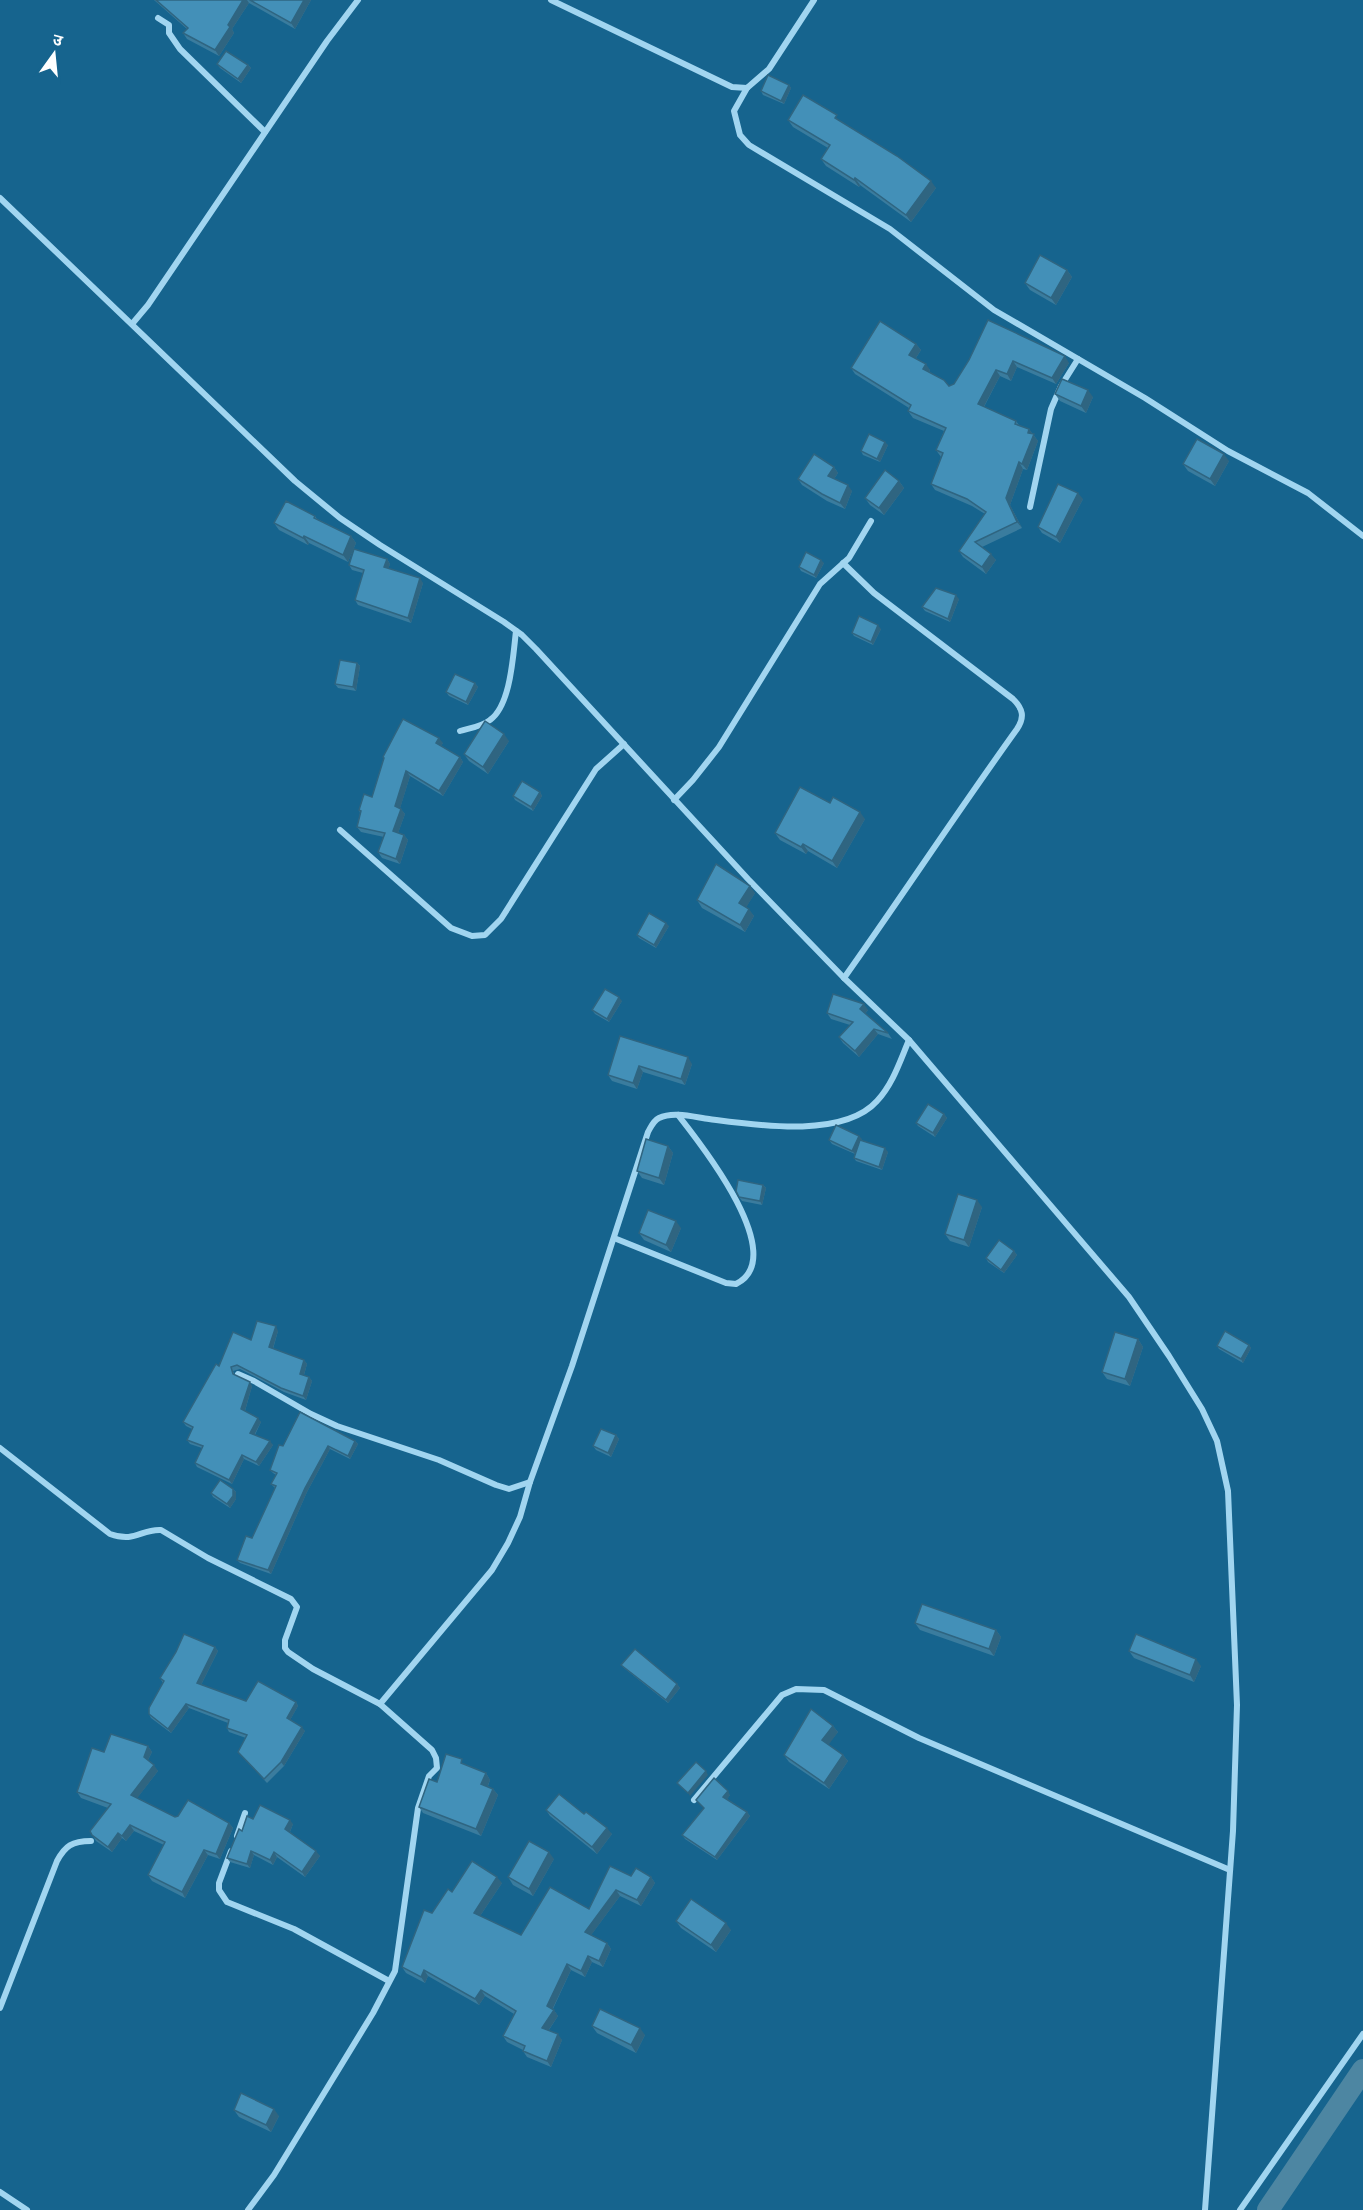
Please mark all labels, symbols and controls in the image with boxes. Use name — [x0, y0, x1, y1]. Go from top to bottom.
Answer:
north arrow — [24, 24, 84, 84]
text: उ — [51, 29, 66, 51]

